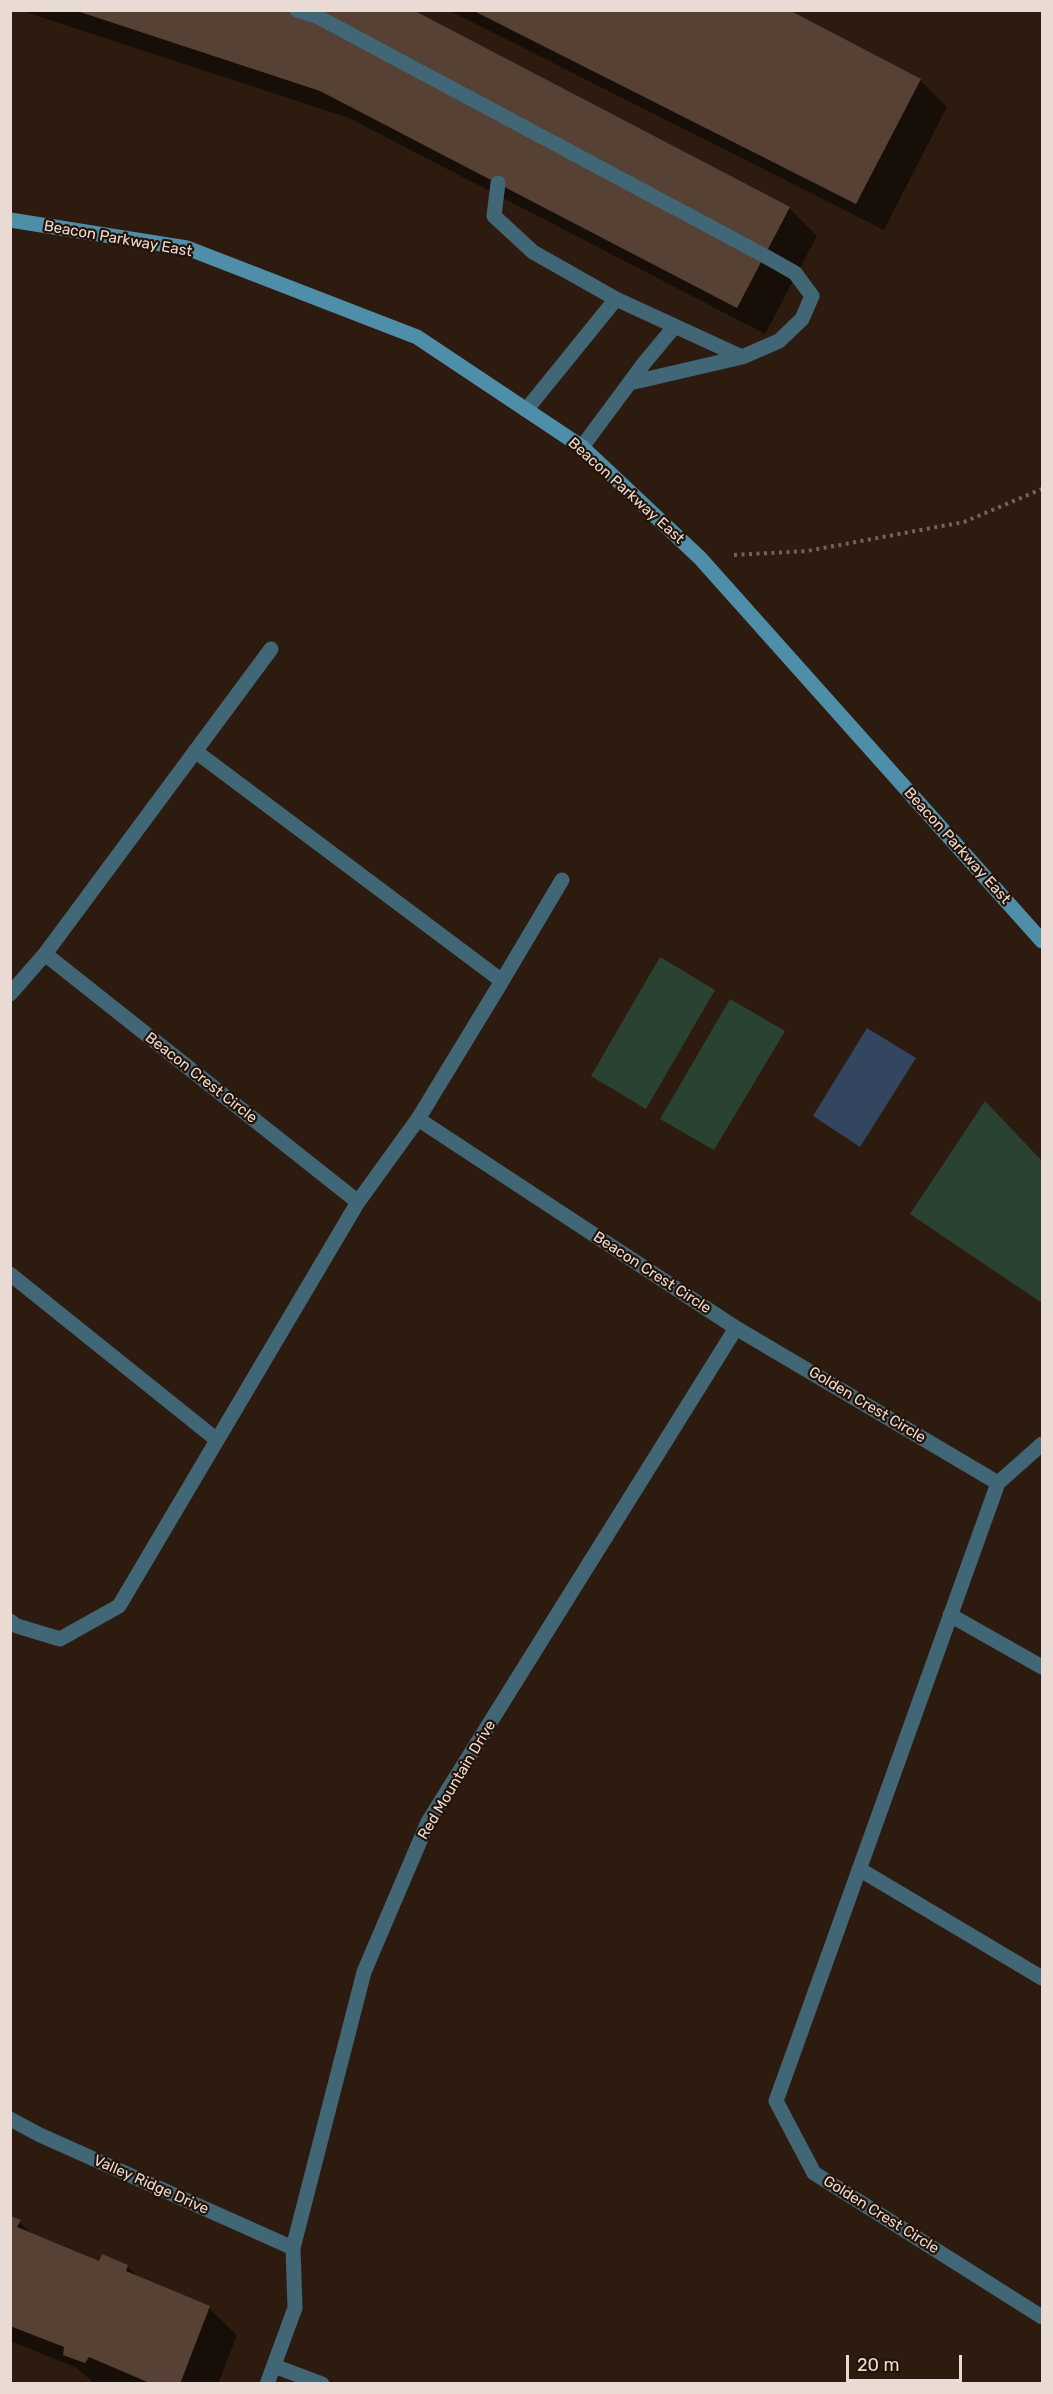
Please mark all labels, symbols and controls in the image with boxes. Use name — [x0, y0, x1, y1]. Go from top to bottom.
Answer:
street label: Beacon Parkway East — [42, 217, 194, 261]
street label: Beacon Parkway East — [564, 434, 688, 548]
street label: Beacon Parkway East — [900, 784, 1014, 908]
street label: Beacon Crest Circle — [141, 1029, 261, 1127]
street label: Beacon Crest Circle — [590, 1228, 714, 1318]
street label: Golden Crest Circle — [805, 1363, 929, 1447]
street label: Red Mountain Drive — [414, 1717, 500, 1843]
street label: Valley Ridge Drive — [91, 2152, 211, 2218]
street label: Golden Crest Circle — [820, 2172, 942, 2258]
scale bar — [849, 2343, 964, 2381]
text: 20 m — [857, 2354, 899, 2376]

